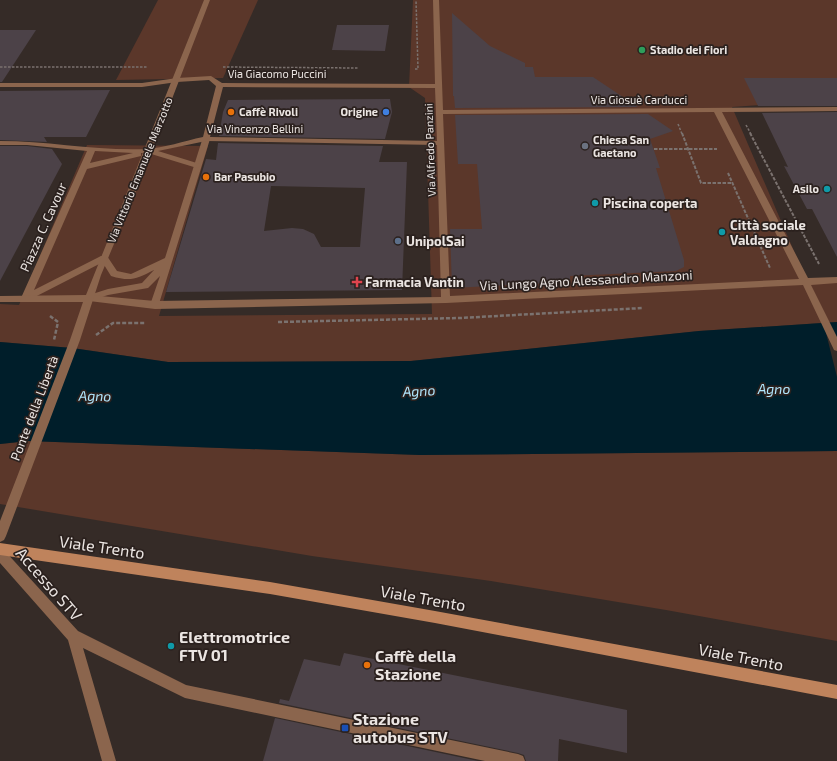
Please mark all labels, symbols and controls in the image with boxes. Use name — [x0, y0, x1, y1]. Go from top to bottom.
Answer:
place label: Stadio dei Fiori — [650, 43, 727, 56]
marker: Stadio dei Fiori — [637, 45, 647, 55]
street label: Via Giacomo Puccini — [228, 67, 326, 80]
street label: Via Giosuè Carducci — [591, 93, 687, 106]
street label: Via Vittorio Emanuele Marzotto — [104, 95, 175, 245]
street label: Via Alfredo Panzini — [421, 103, 438, 197]
place label: Caffè Rivoli — [239, 105, 298, 118]
place label: Origine — [340, 105, 378, 118]
marker: Caffè Rivoli — [226, 107, 236, 117]
marker: Origine — [381, 107, 391, 117]
street label: Via Vincenzo Bellini — [207, 122, 303, 135]
place label: Chiesa San Gaetano — [593, 133, 649, 159]
marker: Chiesa San Gaetano — [580, 141, 590, 151]
place label: Bar Pasubio — [214, 170, 276, 183]
marker: Bar Pasubio — [201, 172, 211, 182]
street label: Piazza C. Cavour — [16, 180, 70, 274]
place label: Asilo — [793, 182, 819, 195]
marker: Asilo — [822, 184, 832, 194]
place label: Piscina coperta — [603, 195, 697, 211]
marker: Piscina coperta — [590, 198, 600, 208]
place label: Città sociale Valdagno — [730, 217, 806, 248]
marker: Città sociale Valdagno — [717, 227, 727, 237]
place label: UnipolSai — [406, 233, 465, 249]
marker: UnipolSai — [393, 236, 403, 246]
street label: Via Lungo Agno Alessandro Manzoni — [479, 266, 693, 294]
place label: Farmacia Vantin — [365, 274, 464, 290]
marker: Farmacia Vantin — [352, 277, 362, 287]
street label: Ponte della Libertà — [7, 353, 61, 463]
water label: Agno — [757, 380, 790, 397]
water label: Agno — [401, 381, 436, 400]
water label: Agno — [78, 387, 112, 404]
street label: Viale Trento — [58, 531, 146, 562]
street label: Accesso STV — [12, 543, 87, 624]
street label: Viale Trento — [379, 581, 467, 614]
place label: Elettromotrice FTV 01 — [179, 627, 290, 664]
street label: Viale Trento — [697, 639, 785, 674]
marker: Elettromotrice FTV 01 — [166, 641, 176, 651]
place label: Caffè della Stazione — [375, 646, 456, 683]
marker: Caffè della Stazione — [362, 660, 372, 670]
place label: Stazione autobus STV — [353, 709, 449, 746]
marker: Stazione autobus STV — [340, 723, 350, 733]

